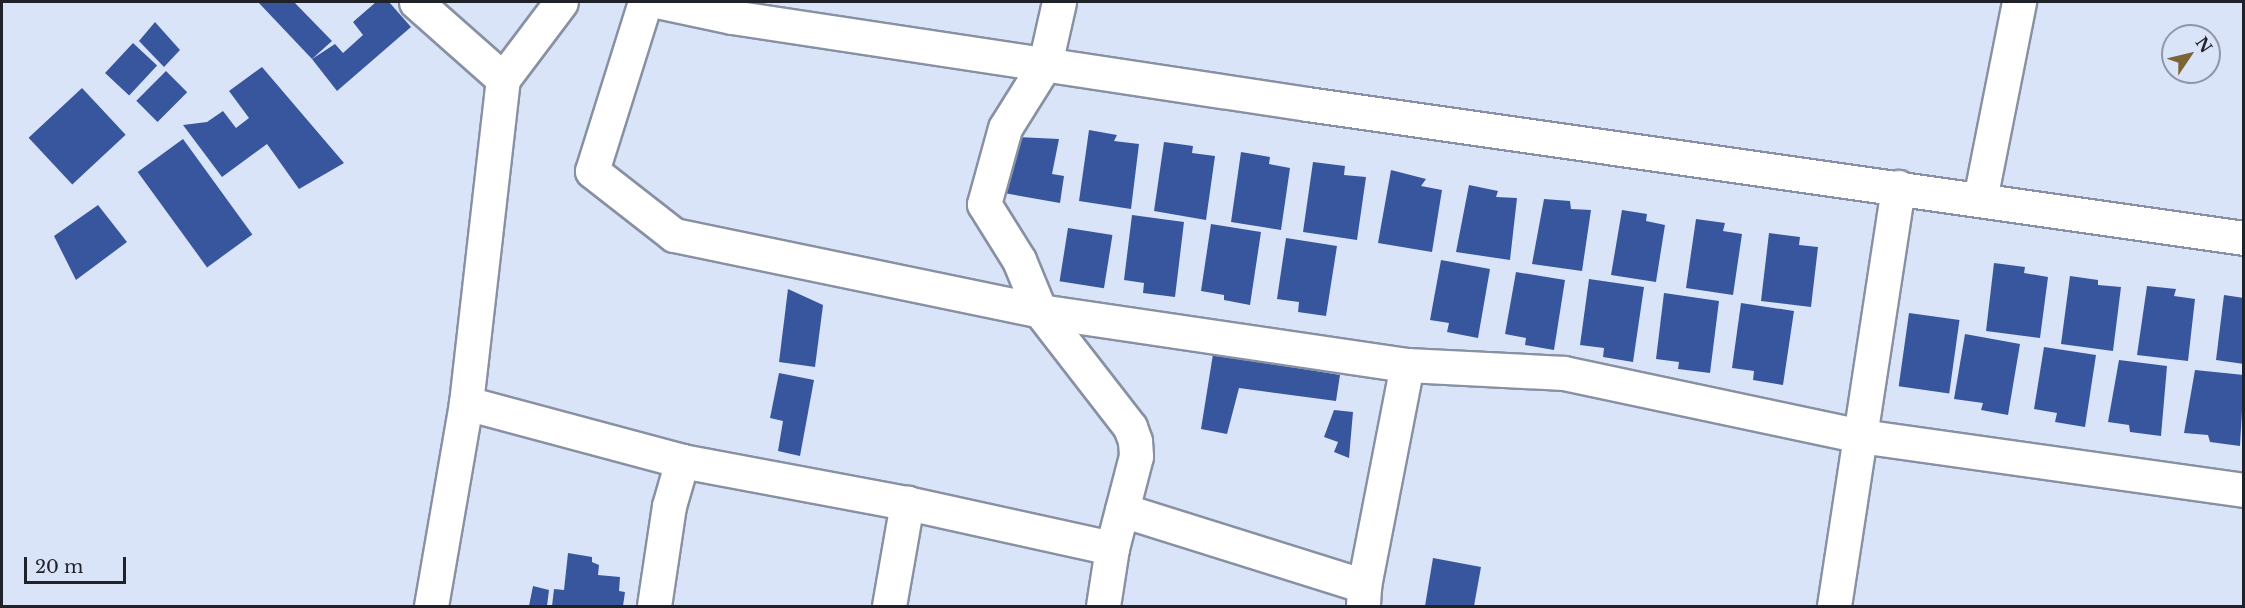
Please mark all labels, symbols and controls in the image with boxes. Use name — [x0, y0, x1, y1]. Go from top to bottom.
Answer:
north arrow — [2161, 24, 2221, 84]
text: N — [2192, 33, 2217, 57]
scale bar — [27, 545, 129, 583]
text: 20 m — [35, 556, 83, 578]

